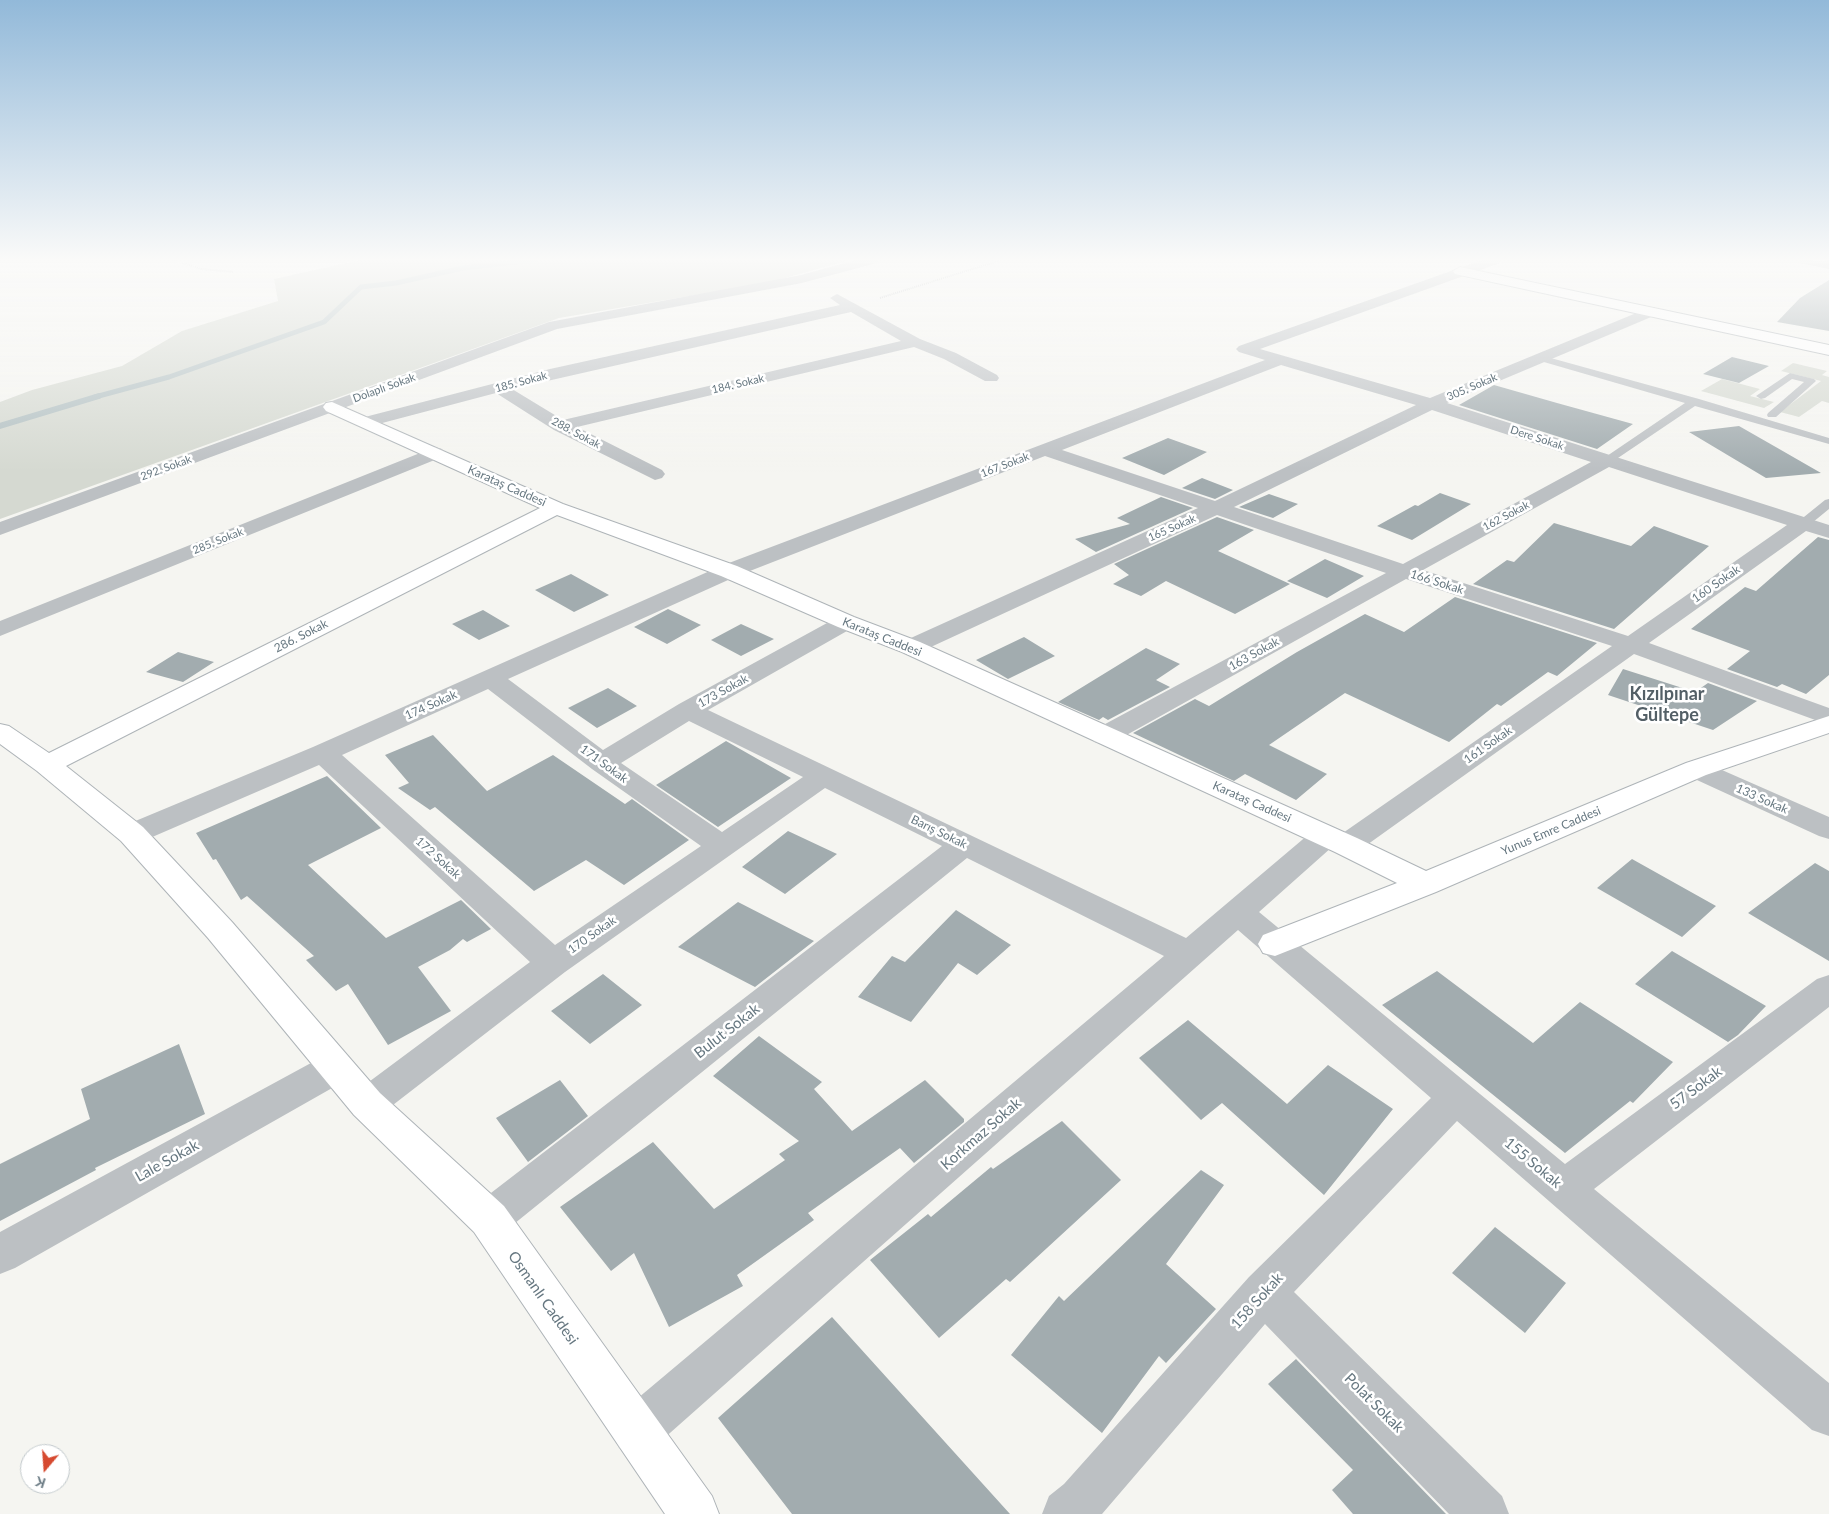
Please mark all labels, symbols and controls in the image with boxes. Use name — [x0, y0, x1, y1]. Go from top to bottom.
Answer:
street label: 185. Sokak — [494, 369, 548, 395]
street label: 305. Sokak — [1445, 370, 1499, 404]
street label: Dolaplı Sokak — [351, 371, 417, 405]
street label: 184. Sokak — [711, 372, 765, 396]
street label: 288. Sokak — [549, 415, 603, 451]
street label: Dere Sokak — [1509, 423, 1565, 453]
street label: 167 Sokak — [979, 450, 1031, 480]
street label: 292. Sokak — [139, 453, 193, 483]
street label: Karataş Caddesi — [466, 462, 548, 510]
street label: 162 Sokak — [1480, 498, 1532, 534]
street label: 165 Sokak — [1146, 512, 1198, 544]
street label: 285. Sokak — [191, 525, 245, 557]
street label: 160 Sokak — [1689, 562, 1743, 606]
street label: 166 Sokak — [1408, 567, 1466, 597]
street label: Karataş Caddesi — [840, 615, 924, 659]
street label: 286. Sokak — [272, 616, 330, 656]
street label: 163 Sokak — [1226, 634, 1282, 674]
street label: 173 Sokak — [695, 671, 751, 711]
district label: Kızılpınar Gültepe — [1629, 683, 1705, 726]
street label: 174 Sokak — [403, 687, 459, 723]
street label: 161 Sokak — [1461, 723, 1515, 767]
street label: 171 Sokak — [577, 742, 631, 786]
street label: Karataş Caddesi — [1211, 778, 1293, 826]
street label: 133 Sokak — [1734, 781, 1790, 817]
street label: Yunus Emre Caddesi — [1499, 804, 1603, 858]
street label: Barış Sokak — [909, 812, 969, 852]
street label: 172 Sokak — [413, 834, 463, 882]
street label: 170 Sokak — [565, 913, 619, 957]
street label: Bulut Sokak — [691, 1000, 763, 1062]
street label: 57 Sokak — [1666, 1063, 1726, 1113]
street label: Korkmaz Sokak — [937, 1094, 1025, 1174]
street label: 155 Sokak — [1501, 1134, 1565, 1192]
street label: Lale Sokak — [132, 1136, 202, 1186]
street label: Osmanlı Caddesi — [504, 1248, 582, 1348]
street label: 158 Sokak — [1227, 1269, 1287, 1333]
street label: Polat Sokak — [1341, 1370, 1407, 1436]
north arrow — [20, 1444, 70, 1494]
text: K — [33, 1473, 48, 1492]

